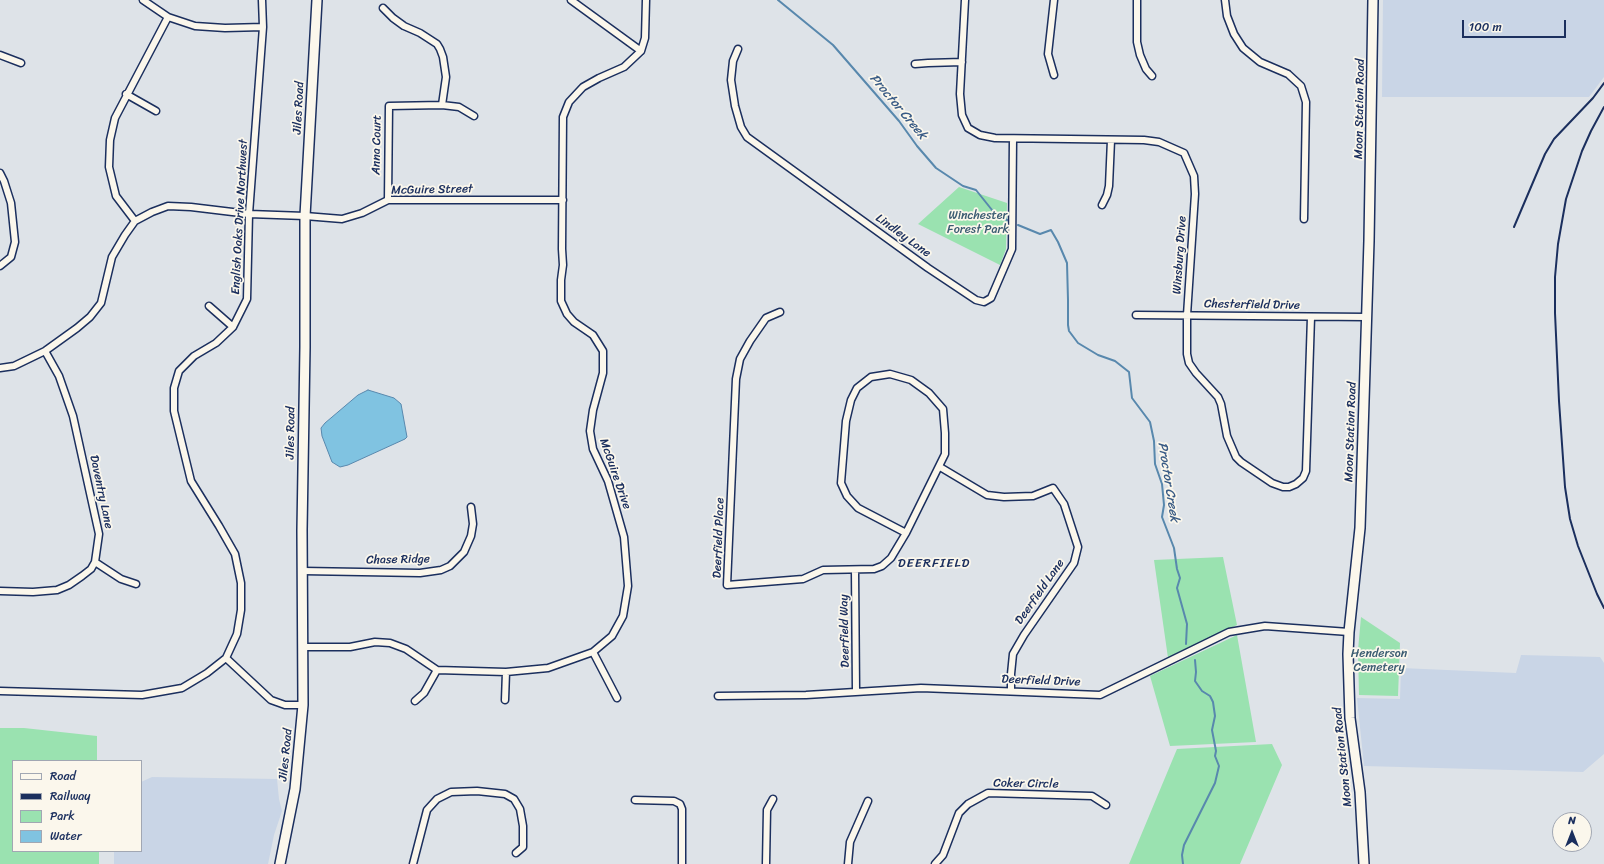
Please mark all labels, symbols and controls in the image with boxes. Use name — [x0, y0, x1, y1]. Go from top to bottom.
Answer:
scale bar — [1464, 12, 1568, 38]
text: 100 m — [1469, 16, 1502, 38]
street label: Moon Station Road — [1352, 59, 1368, 159]
water label: Proctor Creek — [866, 71, 930, 143]
street label: Jiles Road — [290, 81, 308, 135]
street label: Anna Court — [369, 115, 385, 175]
street label: English Oaks Drive Northwest — [229, 139, 251, 295]
street label: McGuire Street — [391, 182, 473, 198]
park label: Winchester Forest Park — [947, 209, 1009, 237]
street label: Lindley Lane — [873, 211, 933, 261]
street label: Winsburg Drive — [1170, 215, 1190, 295]
street label: Chesterfield Drive — [1204, 297, 1300, 313]
street label: Moon Station Road — [1342, 382, 1360, 482]
street label: Jiles Road — [283, 406, 299, 460]
street label: McGuire Drive — [596, 437, 634, 511]
water label: Proctor Creek — [1154, 441, 1182, 523]
street label: Daventry Lane — [86, 454, 116, 530]
street label: Deerfield Place — [710, 497, 728, 579]
street label: Chase Ridge — [366, 552, 430, 568]
district label: DEERFIELD — [898, 556, 970, 572]
street label: Deerfield Lane — [1012, 557, 1068, 627]
street label: Deerfield Way — [837, 594, 853, 668]
park label: Henderson Cemetery — [1351, 647, 1407, 675]
street label: Deerfield Drive — [1001, 672, 1081, 690]
street label: Moon Station Road — [1331, 706, 1355, 808]
street label: Jiles Road — [276, 728, 296, 782]
legend — [12, 760, 142, 852]
text: Road — [50, 765, 76, 787]
street label: Coker Circle — [993, 776, 1059, 792]
text: Railway — [50, 785, 91, 807]
text: Park — [50, 805, 75, 827]
text: N — [1568, 811, 1576, 830]
north arrow — [1552, 812, 1592, 852]
text: Water — [50, 825, 82, 847]

